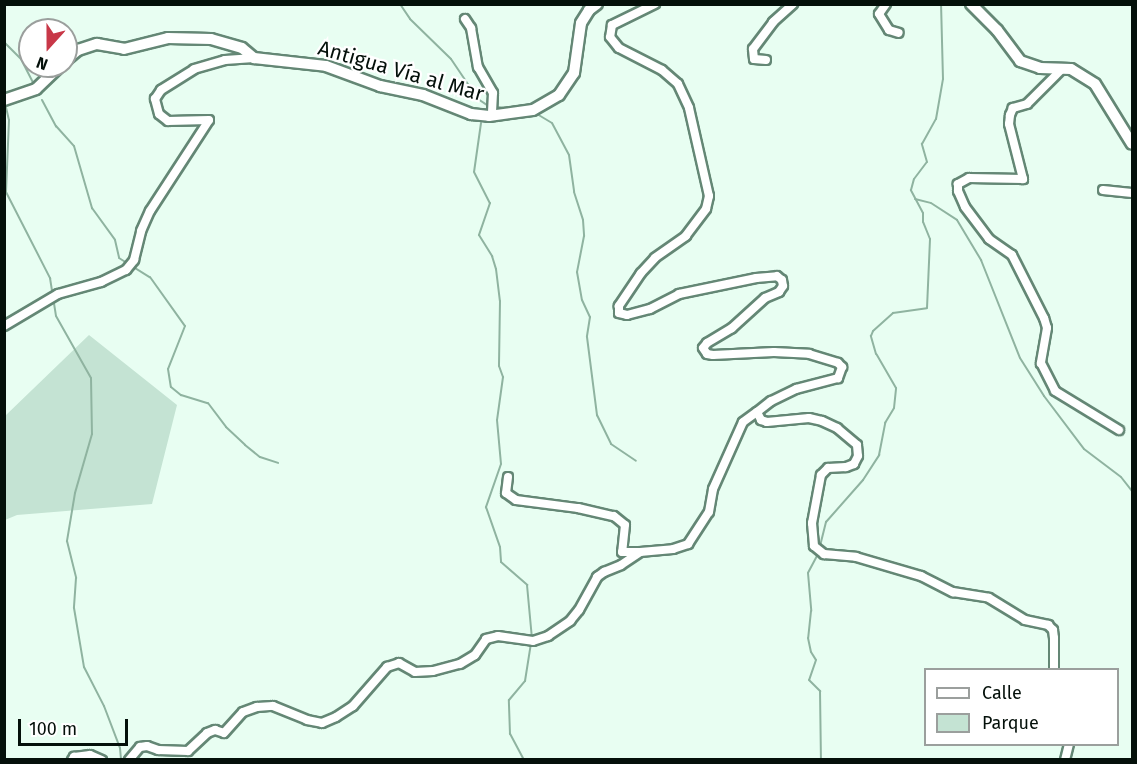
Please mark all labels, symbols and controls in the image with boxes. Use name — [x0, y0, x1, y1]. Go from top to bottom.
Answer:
north arrow — [18, 18, 78, 78]
street label: Antigua Vía al Mar — [315, 35, 487, 107]
text: N — [34, 53, 50, 74]
legend — [924, 668, 1119, 746]
text: Calle — [982, 682, 1022, 704]
scale bar — [21, 707, 130, 745]
text: Parque — [982, 712, 1039, 734]
text: 100 m — [29, 718, 77, 740]

